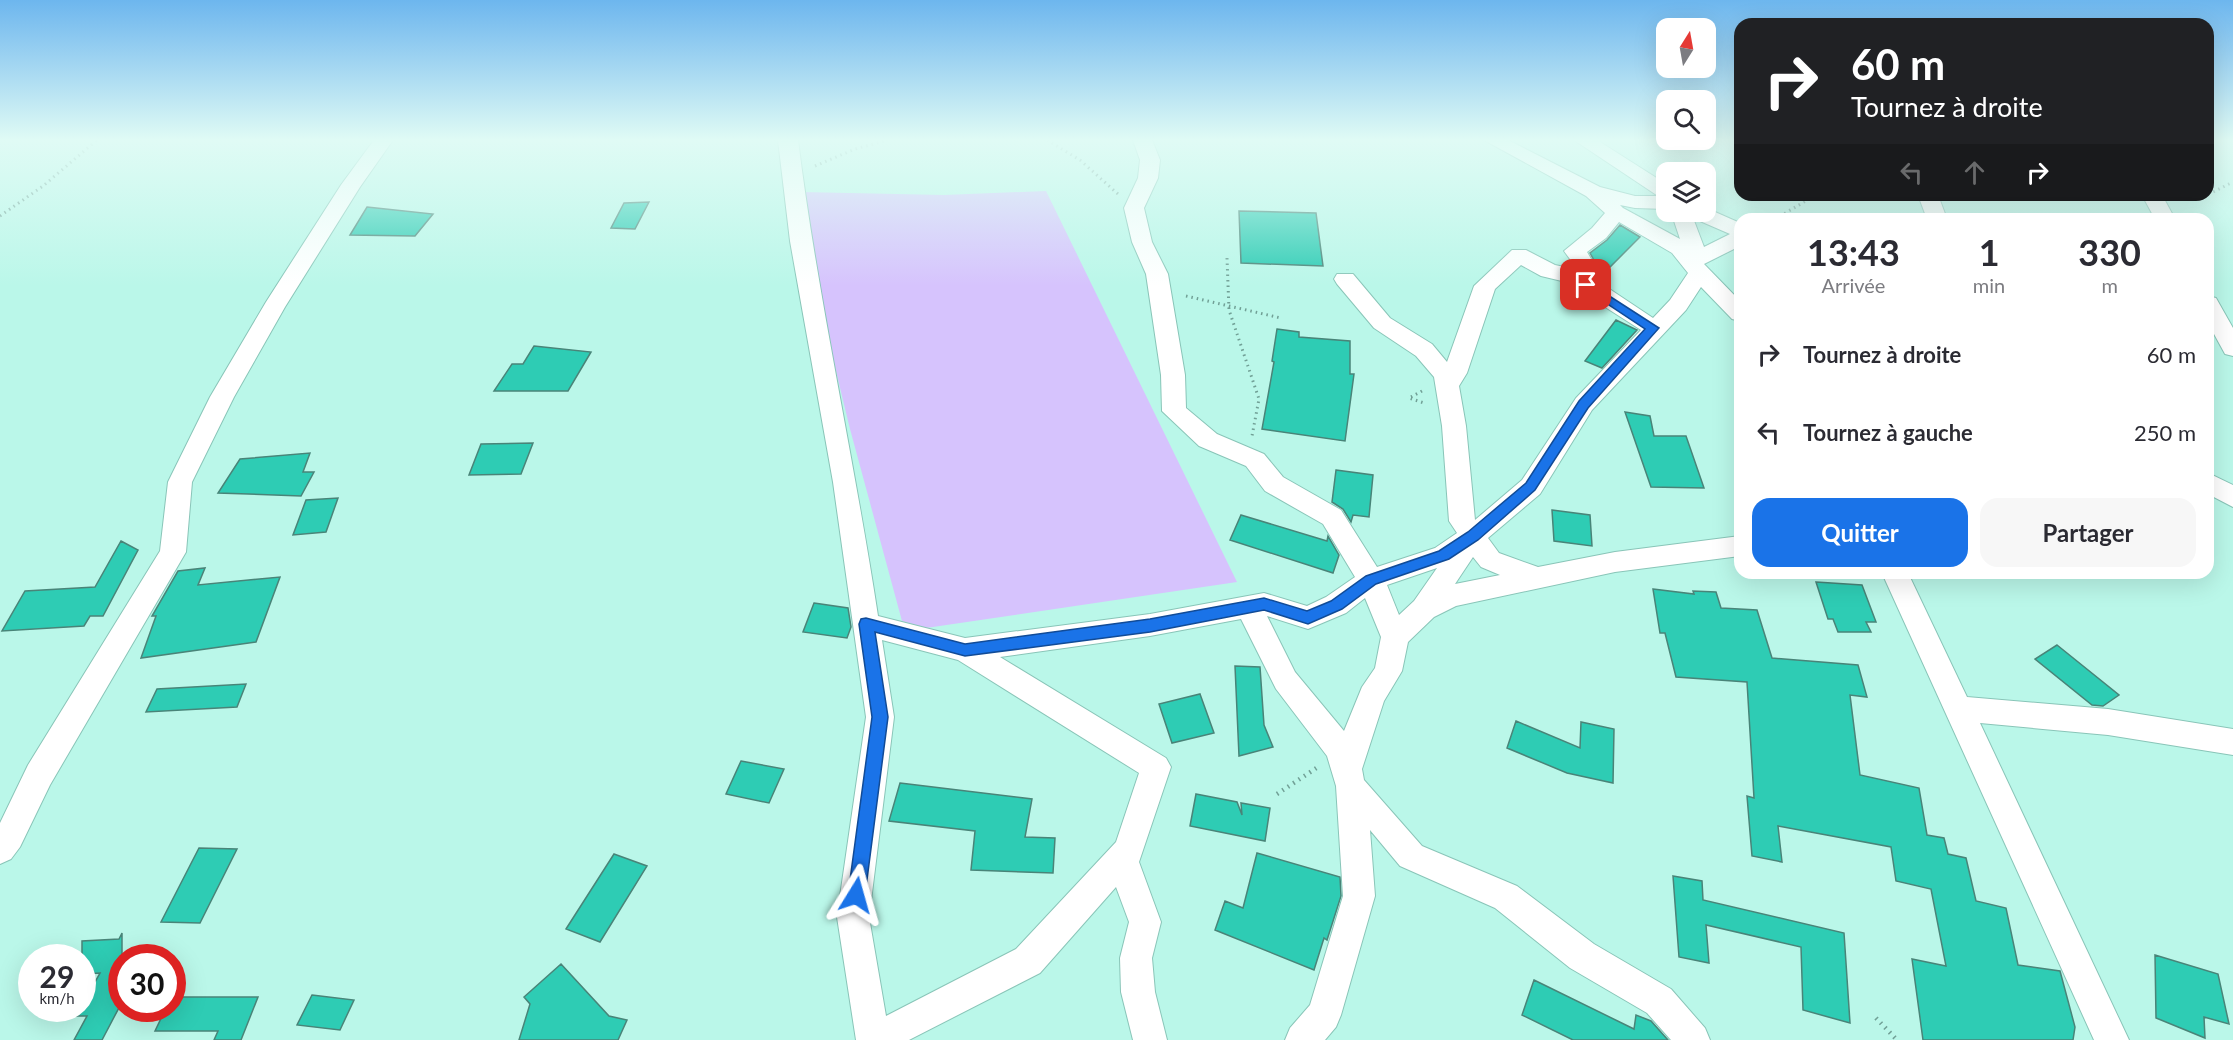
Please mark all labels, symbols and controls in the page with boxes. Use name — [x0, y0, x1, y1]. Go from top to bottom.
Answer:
north arrow — [1656, 18, 1716, 78]
map controls — [1656, 18, 1716, 222]
text: 60 m — [1851, 39, 1945, 89]
icon: right — [1752, 42, 1830, 120]
button: search — [1656, 90, 1716, 150]
text: Tournez à droite — [1851, 90, 2043, 123]
icon: left — [1895, 156, 1928, 189]
icon: ahead — [1958, 156, 1991, 189]
icon: right — [2021, 156, 2054, 189]
button: layers — [1656, 162, 1716, 222]
text: 13:43 — [1807, 230, 1900, 274]
text: 1 — [1979, 230, 2000, 274]
text: 330 — [2078, 230, 2141, 274]
pin — [1560, 259, 1611, 310]
icon: arrive — [1569, 268, 1602, 301]
text: Arrivée — [1821, 273, 1885, 297]
text: min — [1973, 273, 2005, 297]
text: m — [2101, 273, 2118, 297]
icon: right — [1752, 338, 1785, 371]
text: Tournez à droite — [1803, 341, 1961, 368]
text: 60 m — [2147, 341, 2196, 368]
icon: left — [1752, 416, 1785, 449]
text: Tournez à gauche — [1803, 419, 1973, 446]
text: 250 m — [2134, 419, 2196, 446]
button: Quitter — [1752, 498, 1968, 567]
button: Partager — [1980, 498, 2196, 567]
position arrow — [824, 863, 888, 927]
speed limit sign: 30 — [108, 944, 186, 1022]
text: 29 — [40, 958, 74, 994]
text: km/h — [39, 989, 75, 1007]

